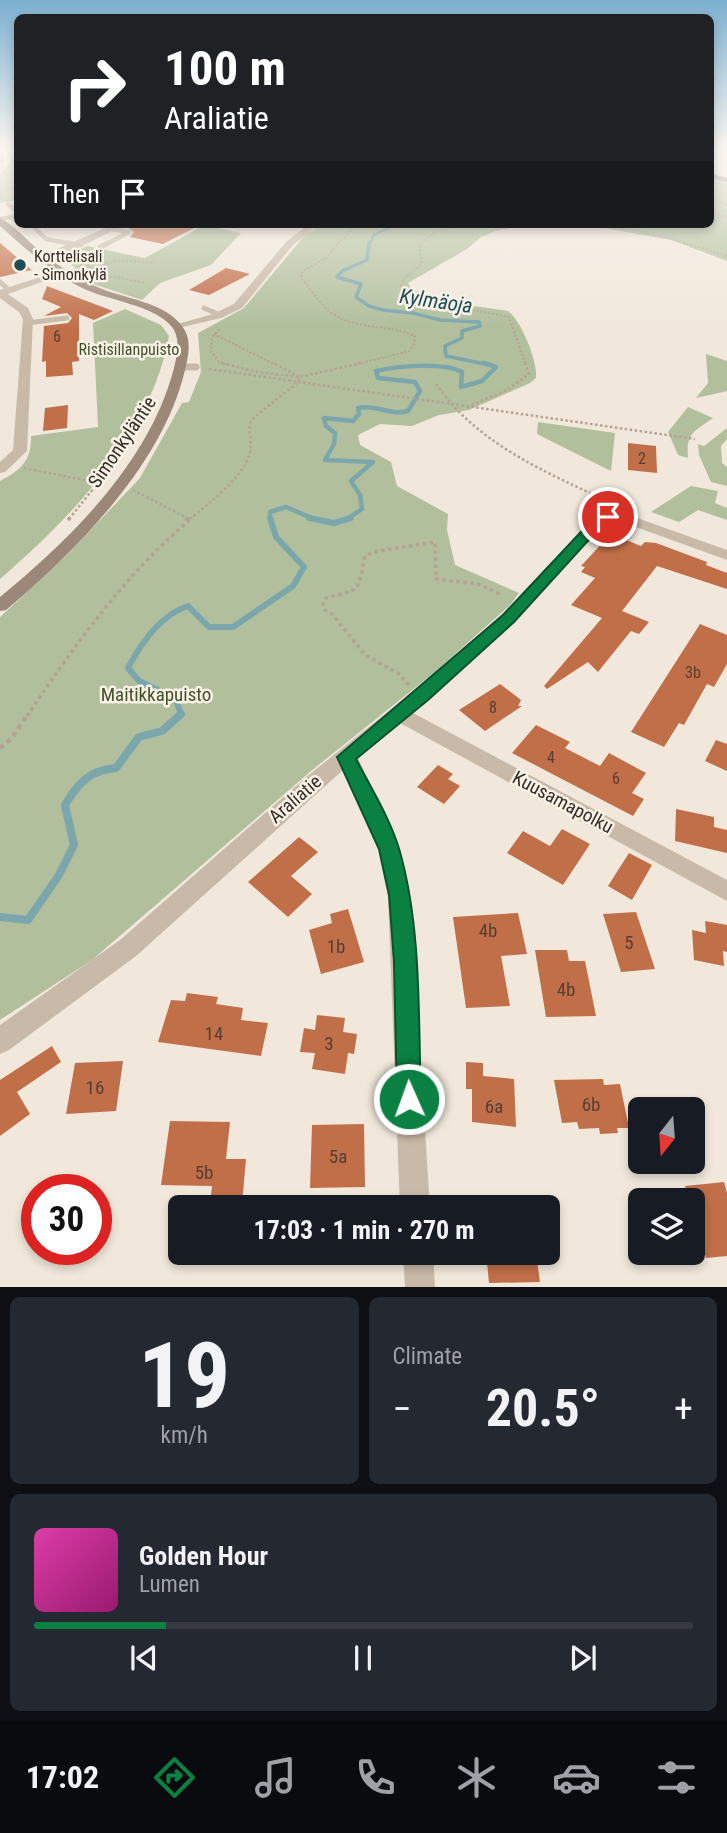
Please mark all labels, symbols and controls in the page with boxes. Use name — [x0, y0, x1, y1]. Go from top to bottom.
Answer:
text: 100 m — [164, 40, 286, 97]
icon: right — [49, 42, 140, 133]
text: Araliatie — [164, 99, 269, 137]
icon: arrive — [114, 175, 152, 213]
text: Then — [49, 179, 100, 209]
place label: Korttelisali - Simonkylä — [34, 247, 107, 284]
marker: Korttelisali - Simonkylä — [12, 257, 28, 273]
water label: Kylmäoja — [398, 284, 474, 318]
house number: 6 — [53, 327, 61, 346]
park label: Ristisillanpuisto — [79, 340, 179, 359]
street label: Simonkyläntie — [83, 392, 161, 492]
house number: 2 — [638, 449, 646, 468]
pin — [578, 487, 638, 547]
icon: arrive — [589, 498, 627, 536]
house number: 3b — [685, 663, 701, 682]
park label: Maitikkapuisto — [101, 683, 211, 706]
house number: 8 — [489, 698, 497, 717]
house number: 4 — [547, 748, 555, 767]
street label: Kuusamapolku — [509, 766, 617, 838]
house number: 6 — [612, 769, 620, 788]
street label: Araliatie — [264, 770, 326, 828]
house number: 4b — [479, 919, 497, 942]
house number: 5 — [624, 931, 634, 954]
house number: 1b — [327, 935, 345, 958]
house number: 4b — [557, 978, 575, 1001]
house number: 14 — [205, 1022, 223, 1045]
house number: 3 — [324, 1032, 334, 1055]
position arrow — [372, 1062, 446, 1136]
house number: 16 — [86, 1076, 104, 1099]
house number: 6b — [582, 1093, 600, 1116]
house number: 6a — [485, 1095, 503, 1118]
north arrow — [628, 1097, 705, 1174]
map controls — [628, 1097, 705, 1265]
house number: 5a — [329, 1145, 347, 1168]
house number: 5b — [195, 1161, 213, 1184]
speed limit sign: 30 — [21, 1174, 112, 1265]
button: layers — [628, 1188, 705, 1265]
text: 17:03 · 1 min · 270 m — [254, 1215, 474, 1245]
text: 19 — [138, 1323, 230, 1429]
text: Climate — [393, 1343, 462, 1370]
text: 20.5° — [486, 1378, 600, 1439]
text: − — [393, 1387, 412, 1431]
text: + — [674, 1387, 693, 1431]
text: km/h — [161, 1422, 208, 1449]
text: Golden Hour — [139, 1541, 268, 1571]
text: Lumen — [139, 1571, 200, 1598]
icon: previous — [125, 1639, 163, 1677]
icon: pause — [344, 1639, 382, 1677]
icon: next — [564, 1639, 602, 1677]
icon: directions — [150, 1753, 199, 1802]
icon: music — [251, 1753, 300, 1802]
icon: phone — [351, 1753, 400, 1802]
icon: climate — [452, 1753, 501, 1802]
icon: car — [552, 1753, 601, 1802]
icon: filters — [652, 1753, 701, 1802]
text: 17:02 — [26, 1758, 99, 1796]

